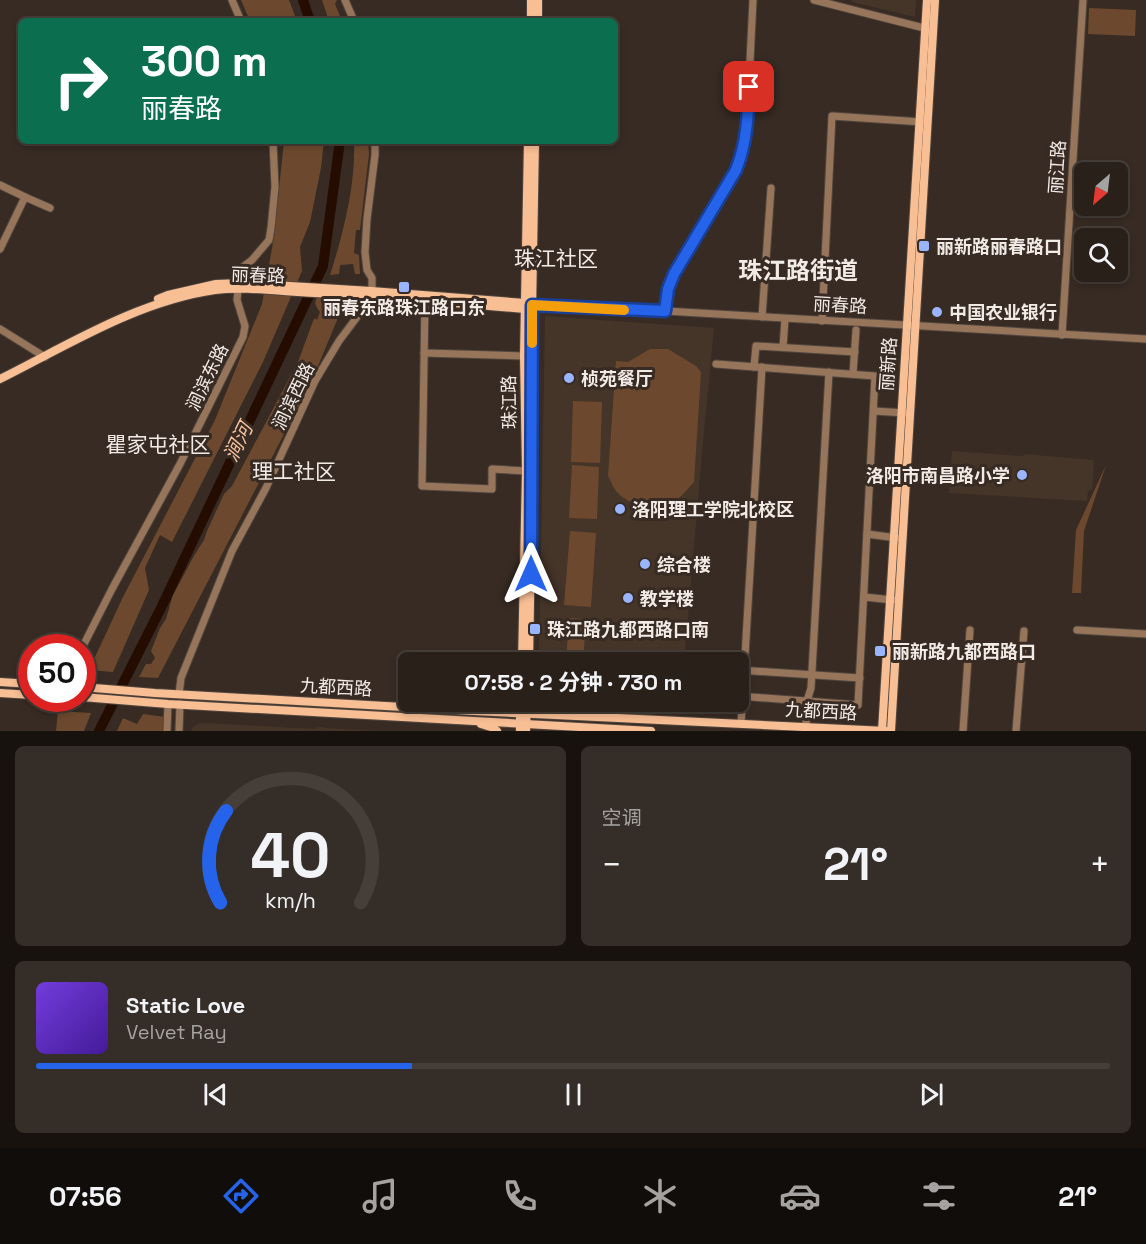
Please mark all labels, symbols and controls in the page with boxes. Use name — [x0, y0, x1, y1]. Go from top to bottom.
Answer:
text: 300 m — [141, 35, 268, 88]
icon: right — [42, 42, 120, 120]
pin — [723, 61, 774, 112]
icon: arrive — [732, 70, 765, 103]
text: 丽春路 — [141, 91, 222, 126]
street label: 丽江路 — [1044, 139, 1070, 195]
north arrow — [1074, 162, 1128, 216]
map controls — [1074, 162, 1128, 282]
button: search — [1074, 228, 1128, 282]
place label: 丽新路丽春路口 — [936, 235, 1062, 258]
marker: 丽新路丽春路口 — [917, 239, 931, 253]
district label: 珠江社区 — [514, 245, 598, 272]
district label: 珠江路街道 — [738, 255, 858, 286]
street label: 丽春路 — [231, 263, 285, 287]
marker: 丽春东路珠江路口东 — [397, 280, 411, 294]
street label: 丽春路 — [812, 292, 868, 318]
place label: 丽春东路珠江路口东 — [323, 296, 485, 319]
place label: 中国农业银行 — [949, 301, 1057, 324]
marker: 中国农业银行 — [930, 305, 944, 319]
street label: 丽新路 — [875, 336, 901, 392]
street label: 涧滨东路 — [181, 340, 233, 414]
street label: 涧滨西路 — [267, 359, 319, 433]
place label: 桢苑餐厅 — [581, 367, 653, 390]
marker: 桢苑餐厅 — [562, 371, 576, 385]
street label: 珠江路 — [497, 375, 521, 429]
water label: 涧河 — [218, 415, 260, 466]
district label: 瞿家屯社区 — [106, 431, 211, 458]
district label: 理工社区 — [252, 458, 336, 485]
place label: 洛阳市南昌路小学 — [866, 464, 1010, 487]
marker: 洛阳市南昌路小学 — [1015, 468, 1029, 482]
place label: 洛阳理工学院北校区 — [632, 498, 794, 521]
marker: 洛阳理工学院北校区 — [613, 502, 627, 516]
position arrow — [499, 542, 563, 606]
place label: 综合楼 — [657, 553, 711, 576]
marker: 综合楼 — [638, 557, 652, 571]
place label: 教学楼 — [640, 587, 694, 610]
marker: 教学楼 — [621, 591, 635, 605]
place label: 珠江路九都西路口南 — [547, 618, 709, 641]
marker: 珠江路九都西路口南 — [528, 622, 542, 636]
speed limit sign: 50 — [18, 634, 96, 712]
place label: 丽新路九都西路口 — [892, 640, 1036, 663]
marker: 丽新路九都西路口 — [873, 644, 887, 658]
text: 07:58 · 2 分钟 · 730 m — [465, 668, 682, 696]
street label: 九都西路 — [299, 674, 373, 700]
street label: 九都西路 — [784, 698, 858, 724]
text: 空调 — [602, 805, 642, 831]
text: 40 — [250, 816, 330, 895]
text: 21° — [823, 836, 888, 893]
text: − — [602, 844, 622, 886]
text: + — [1090, 844, 1110, 886]
text: km/h — [265, 887, 316, 914]
text: Static Love — [126, 991, 245, 1019]
text: Velvet Ray — [126, 1019, 227, 1045]
icon: previous — [199, 1078, 232, 1111]
icon: pause — [557, 1078, 590, 1111]
icon: next — [915, 1078, 948, 1111]
icon: directions — [220, 1175, 262, 1217]
icon: music — [359, 1175, 401, 1217]
icon: phone — [499, 1175, 541, 1217]
icon: climate — [639, 1175, 681, 1217]
icon: car — [779, 1175, 821, 1217]
icon: filters — [918, 1175, 960, 1217]
text: 07:56 — [49, 1179, 122, 1214]
text: 21° — [1058, 1179, 1097, 1214]

